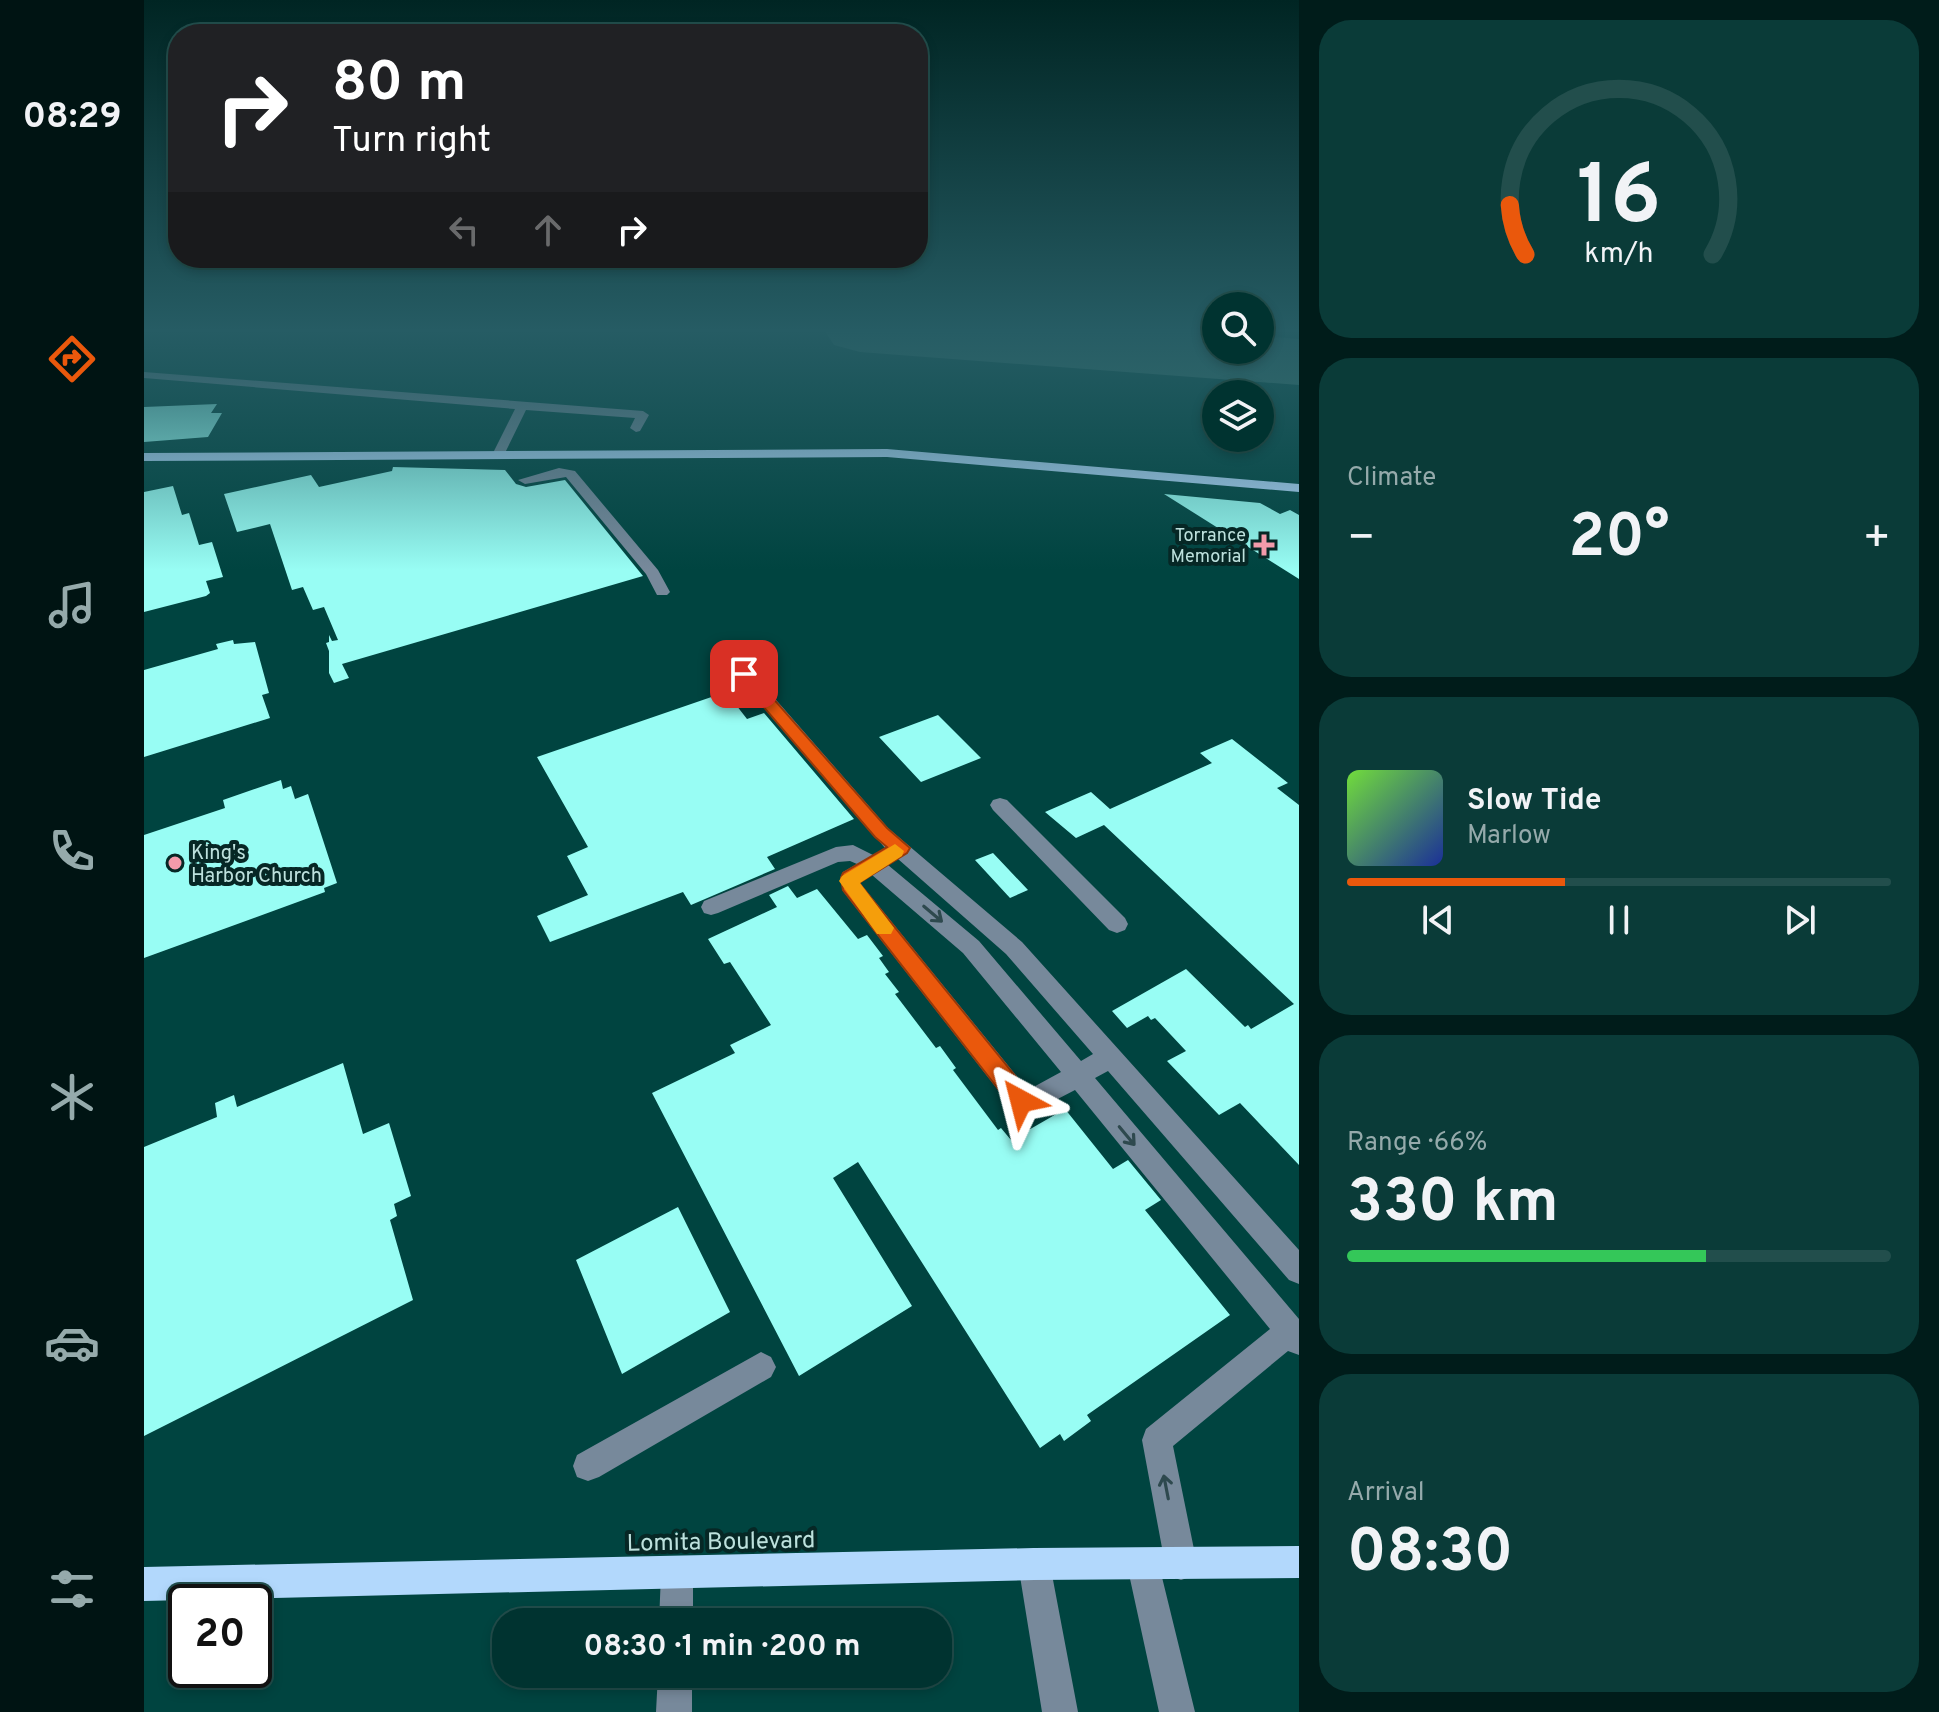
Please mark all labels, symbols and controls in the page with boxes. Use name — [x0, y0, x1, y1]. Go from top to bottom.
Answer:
text: 80 m — [332, 50, 466, 120]
icon: right — [200, 56, 304, 160]
text: 08:29 — [22, 95, 122, 141]
text: Turn right — [332, 119, 491, 165]
text: 16 — [1577, 148, 1661, 253]
icon: left — [442, 208, 486, 252]
icon: ahead — [526, 208, 570, 252]
icon: right — [610, 208, 654, 252]
text: km/h — [1584, 237, 1654, 273]
map controls — [1202, 292, 1274, 452]
button: search — [1202, 292, 1274, 364]
icon: directions — [44, 331, 100, 387]
button: layers — [1202, 380, 1274, 452]
text: Climate — [1347, 462, 1436, 495]
text: 20° — [1568, 502, 1670, 578]
text: − — [1347, 512, 1375, 568]
text: + — [1863, 512, 1891, 568]
place label: Torrance Memorial — [1170, 525, 1246, 569]
marker: Torrance Memorial — [1253, 534, 1275, 556]
icon: music — [44, 577, 100, 633]
pin — [710, 640, 778, 708]
icon: arrive — [722, 652, 766, 696]
text: Slow Tide — [1467, 783, 1601, 820]
text: Marlow — [1467, 820, 1551, 853]
icon: phone — [44, 823, 100, 879]
place label: King's Harbor Church — [191, 841, 322, 890]
marker: King's Harbor Church — [166, 854, 184, 872]
icon: previous — [1416, 898, 1460, 942]
icon: pause — [1597, 898, 1641, 942]
icon: next — [1778, 898, 1822, 942]
one-way arrow — [922, 905, 942, 923]
position arrow — [979, 1059, 1063, 1143]
icon: climate — [44, 1069, 100, 1125]
one-way arrow — [1118, 1126, 1136, 1146]
text: Range · 66% — [1347, 1127, 1487, 1160]
text: 330 km — [1347, 1167, 1559, 1243]
icon: car — [44, 1315, 100, 1371]
one-way arrow — [1158, 1475, 1173, 1501]
text: Arrival — [1347, 1477, 1425, 1510]
text: 08:30 — [1347, 1517, 1513, 1593]
street label: Lomita Boulevard — [626, 1526, 816, 1560]
icon: filters — [44, 1561, 100, 1617]
speed limit sign: 20 — [168, 1584, 272, 1688]
text: 08:30 · 1 min · 200 m — [584, 1629, 860, 1666]

